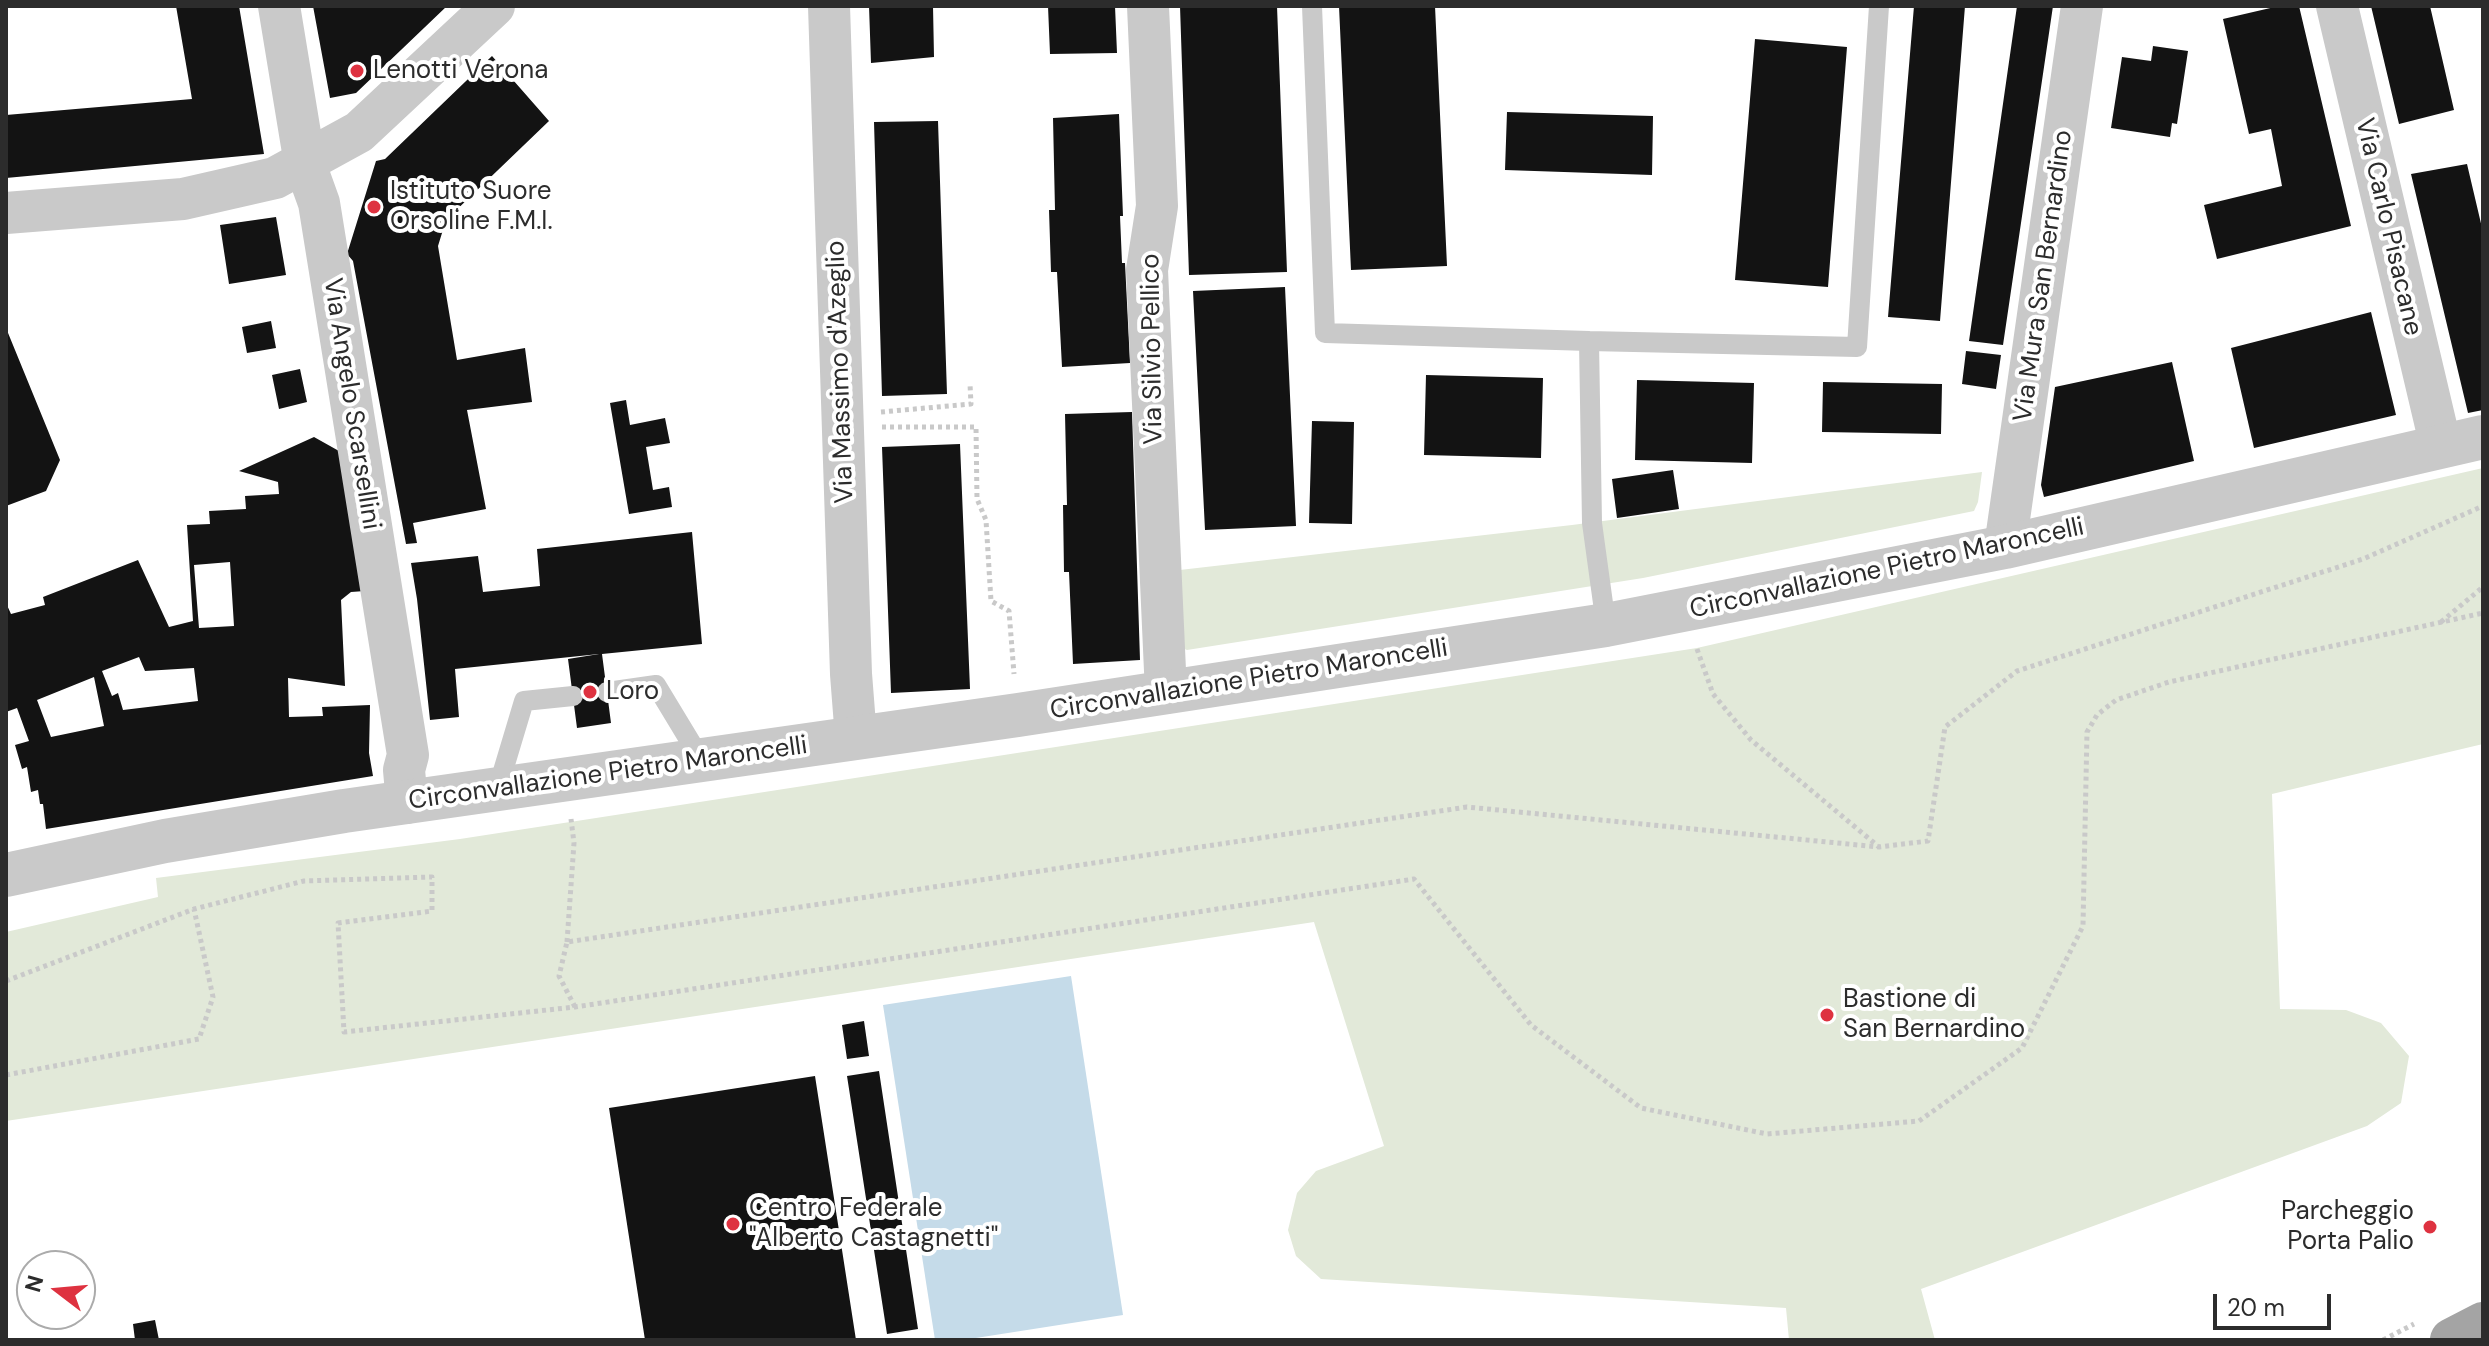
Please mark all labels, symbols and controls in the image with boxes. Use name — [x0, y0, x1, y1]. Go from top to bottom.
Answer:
place label: Lenotti Verona — [373, 55, 548, 87]
marker: Lenotti Verona — [348, 62, 366, 80]
street label: Via Carlo Pisacane — [2348, 115, 2428, 339]
street label: Via Mura San Bernardino — [2008, 128, 2080, 424]
place label: Istituto Suore Orsoline F.M.I. — [390, 176, 553, 238]
marker: Istituto Suore Orsoline F.M.I. — [365, 198, 383, 216]
street label: Via Massimo d'Azeglio — [821, 240, 861, 504]
street label: Via Silvio Pellico — [1136, 253, 1170, 445]
street label: Via Angelo Scarsellini — [316, 276, 386, 532]
street label: Circonvallazione Pietro Maroncelli — [1687, 512, 2087, 626]
street label: Circonvallazione Pietro Maroncelli — [1048, 633, 1450, 727]
place label: Loro — [606, 676, 659, 708]
marker: Loro — [581, 683, 599, 701]
street label: Circonvallazione Pietro Maroncelli — [407, 731, 809, 817]
place label: Bastione di San Bernardino — [1843, 984, 2025, 1046]
marker: Bastione di San Bernardino — [1818, 1006, 1836, 1024]
place label: Centro Federale "Alberto Castagnetti" — [749, 1193, 998, 1254]
place label: Parcheggio Porta Palio — [2281, 1196, 2414, 1258]
marker: Centro Federale "Alberto Castagnetti" — [724, 1215, 742, 1233]
marker: Parcheggio Porta Palio — [2421, 1218, 2439, 1236]
north arrow — [16, 1250, 96, 1330]
text: N — [18, 1272, 51, 1296]
scale bar — [2217, 1278, 2335, 1328]
text: 20 m — [2227, 1292, 2285, 1323]

